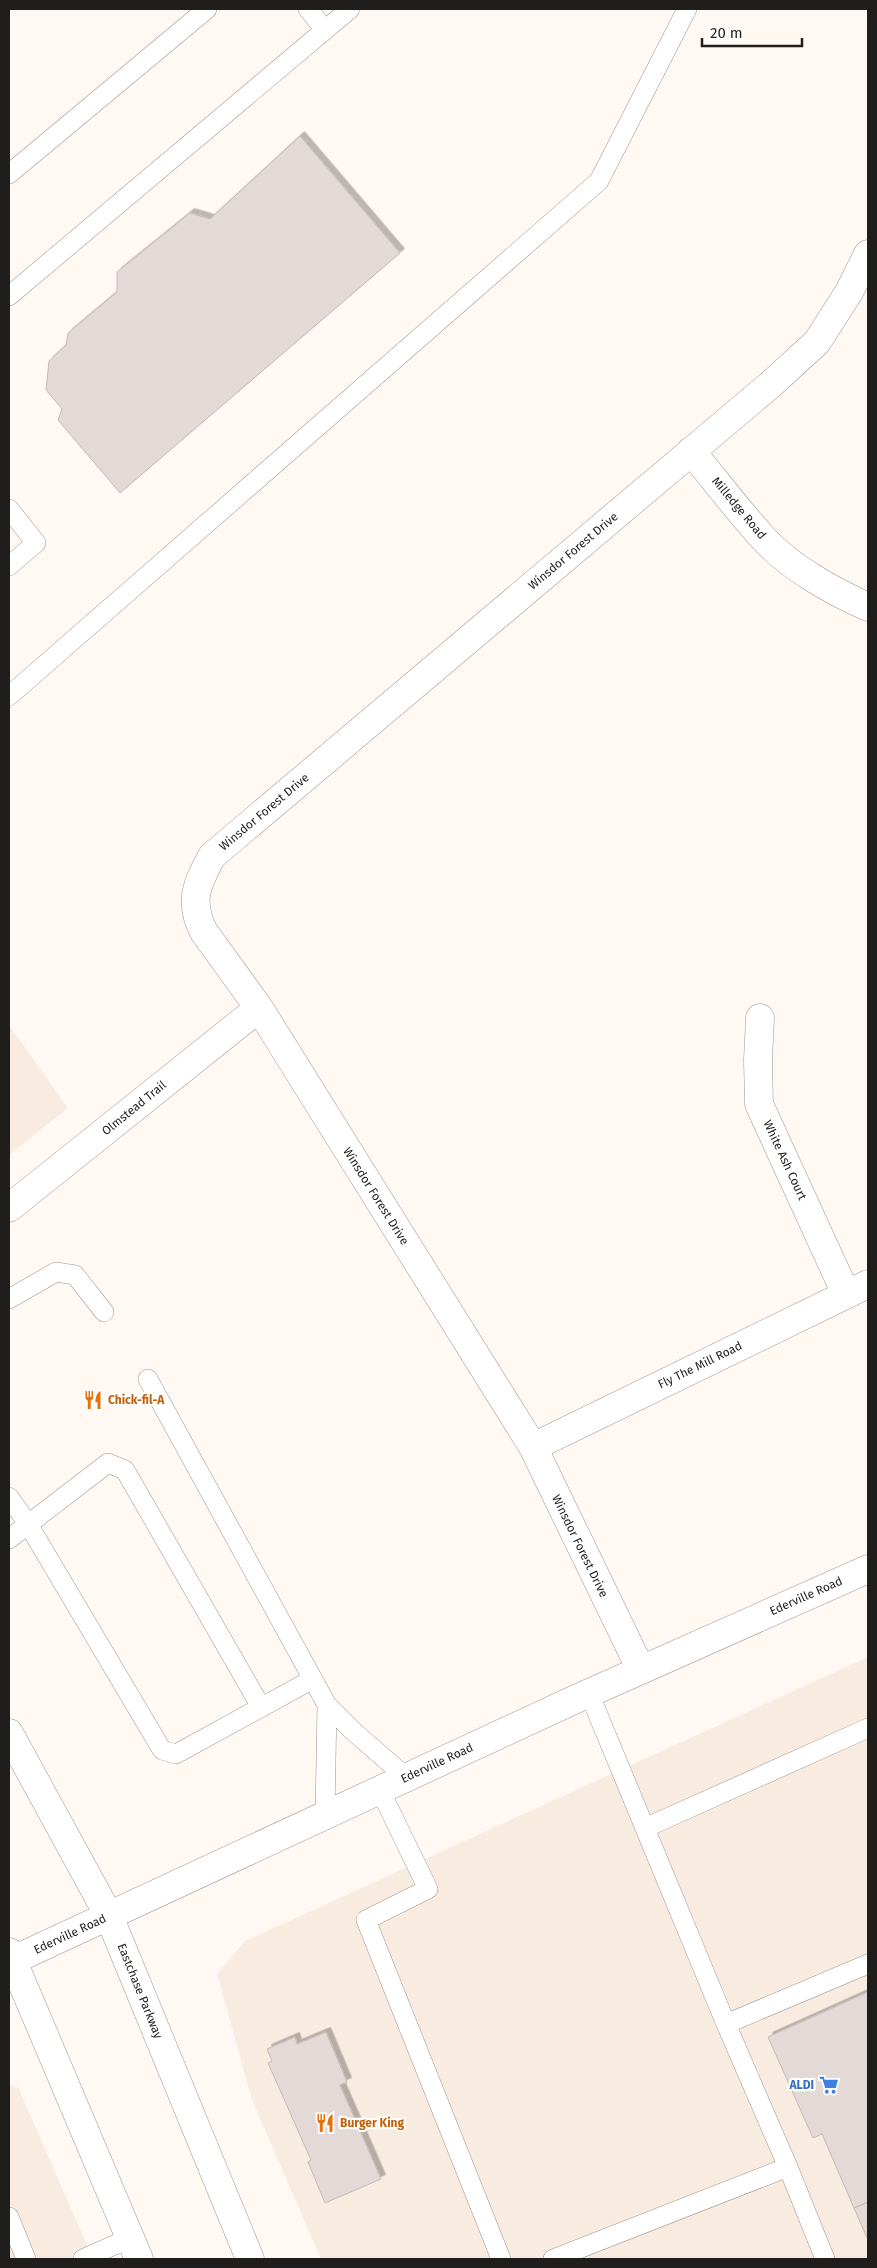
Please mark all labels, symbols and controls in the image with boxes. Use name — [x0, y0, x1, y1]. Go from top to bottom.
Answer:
scale bar — [702, 15, 802, 47]
text: 20 m — [710, 24, 743, 42]
street label: Milledge Road — [709, 474, 769, 542]
street label: Winsdor Forest Drive — [525, 509, 621, 593]
street label: Winsdor Forest Drive — [216, 770, 312, 854]
street label: Olmstead Trail — [99, 1078, 169, 1138]
street label: White Ash Court — [760, 1118, 810, 1203]
street label: Winsdor Forest Drive — [340, 1145, 412, 1247]
street label: Fly The Mill Road — [656, 1339, 744, 1391]
restaurant icon: Chick-fil-A — [82, 1389, 104, 1411]
place label: Chick-fil-A — [108, 1393, 165, 1407]
street label: Winsdor Forest Drive — [549, 1492, 611, 1600]
street label: Ederville Road — [767, 1574, 845, 1618]
street label: Ederville Road — [399, 1740, 475, 1786]
street label: Ederville Road — [32, 1911, 108, 1957]
street label: Eastchase Parkway — [115, 1941, 165, 2041]
supermarket icon: ALDI — [818, 2074, 840, 2096]
place label: ALDI — [788, 2078, 814, 2092]
restaurant icon: Burger King — [314, 2112, 336, 2134]
place label: Burger King — [340, 2116, 404, 2130]

